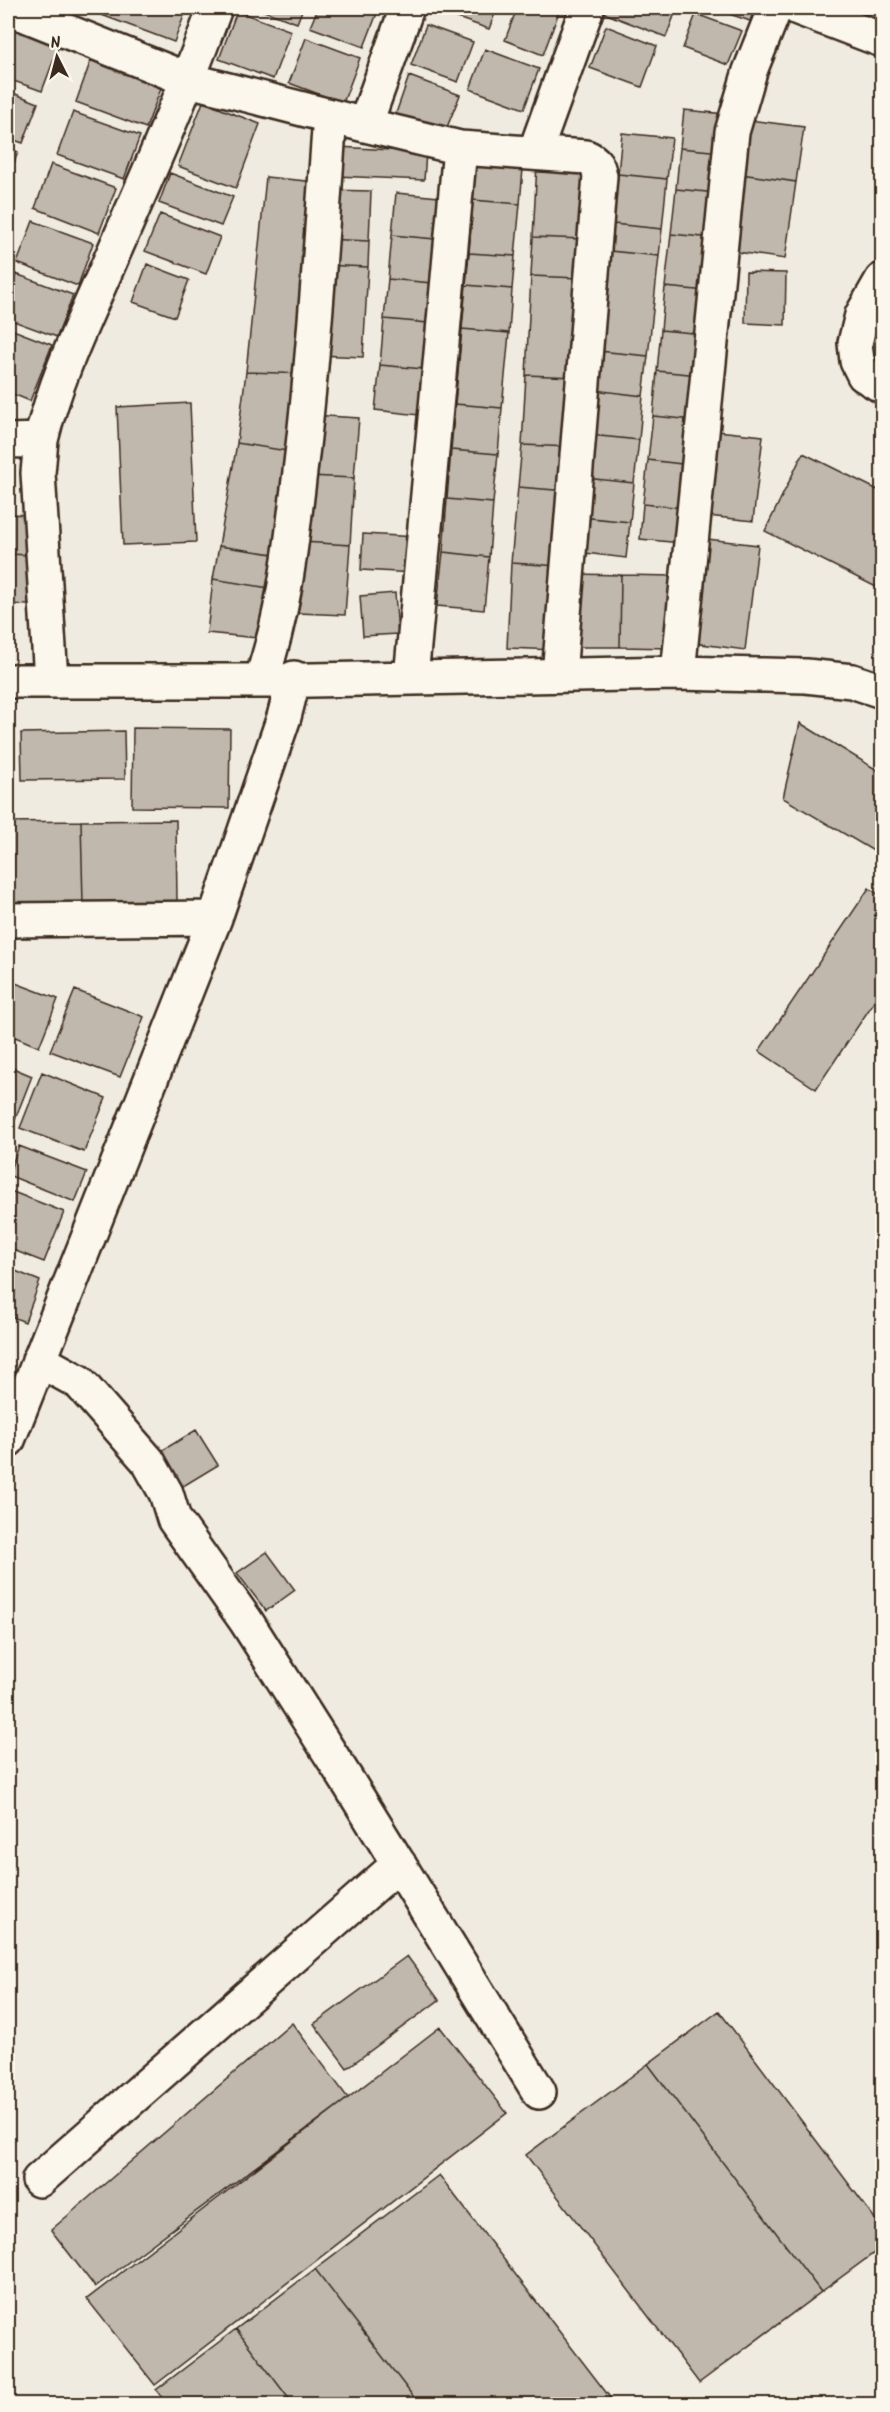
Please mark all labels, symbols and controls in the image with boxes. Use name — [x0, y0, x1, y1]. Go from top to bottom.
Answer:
north arrow — [27, 27, 87, 87]
text: N — [49, 31, 62, 57]

